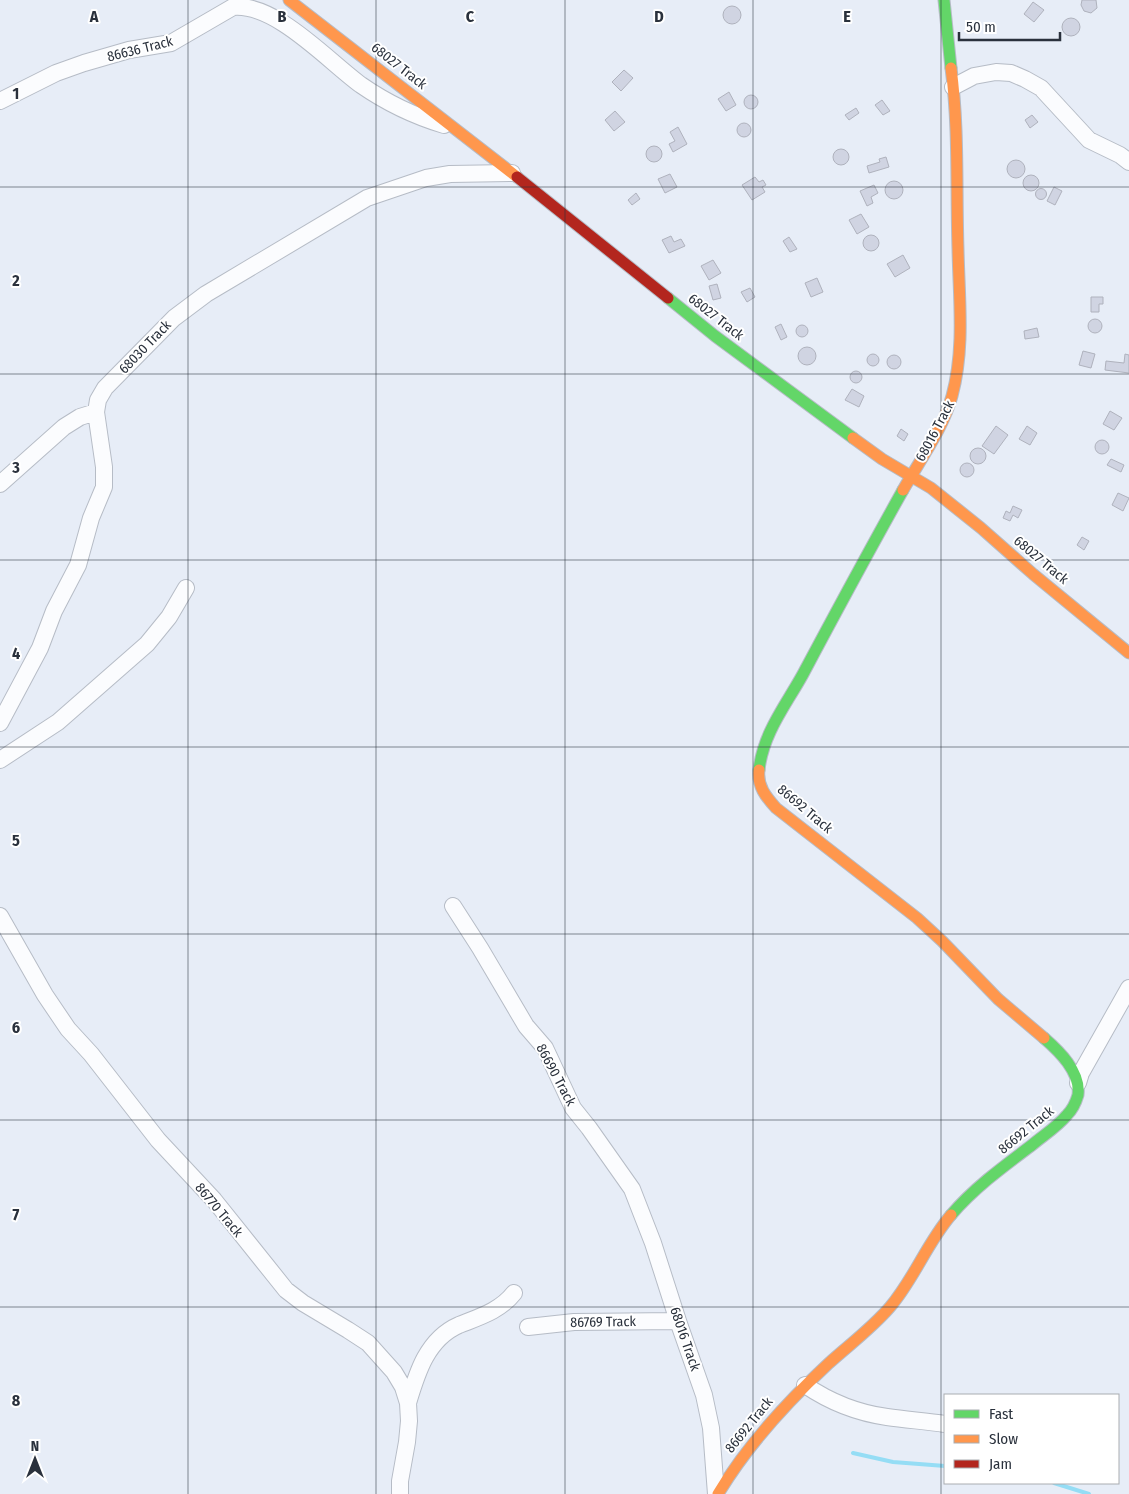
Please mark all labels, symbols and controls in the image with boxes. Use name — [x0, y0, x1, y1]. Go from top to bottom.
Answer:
text: A — [89, 7, 99, 26]
text: B — [278, 7, 287, 26]
text: C — [466, 7, 475, 26]
text: D — [654, 7, 664, 26]
text: E — [843, 7, 851, 26]
scale bar — [959, 10, 1060, 42]
text: 50 m — [966, 18, 996, 36]
street label: 86636 Track — [105, 33, 175, 65]
street label: 68027 Track — [368, 39, 431, 93]
text: 1 — [13, 84, 19, 103]
text: 2 — [11, 271, 20, 290]
street label: 68027 Track — [685, 290, 748, 344]
street label: 68030 Track — [115, 316, 175, 377]
street label: 68016 Track — [912, 397, 958, 464]
text: 3 — [11, 458, 20, 477]
street label: 68027 Track — [1010, 532, 1072, 588]
text: 4 — [12, 644, 20, 663]
street label: 86692 Track — [774, 781, 836, 837]
text: 5 — [12, 831, 20, 850]
text: 6 — [12, 1018, 20, 1037]
street label: 86690 Track — [533, 1041, 580, 1109]
street label: 86692 Track — [995, 1102, 1058, 1158]
street label: 86770 Track — [191, 1179, 247, 1241]
text: 7 — [13, 1205, 20, 1224]
street label: 68016 Track — [666, 1305, 704, 1374]
street label: 86769 Track — [570, 1313, 636, 1331]
text: 8 — [12, 1391, 21, 1410]
street label: 86692 Track — [721, 1393, 777, 1456]
legend — [944, 1394, 1119, 1484]
text: Fast — [989, 1405, 1013, 1423]
text: Slow — [989, 1430, 1018, 1448]
north arrow — [10, 1434, 60, 1484]
text: N — [31, 1438, 39, 1455]
text: Jam — [989, 1455, 1012, 1473]

